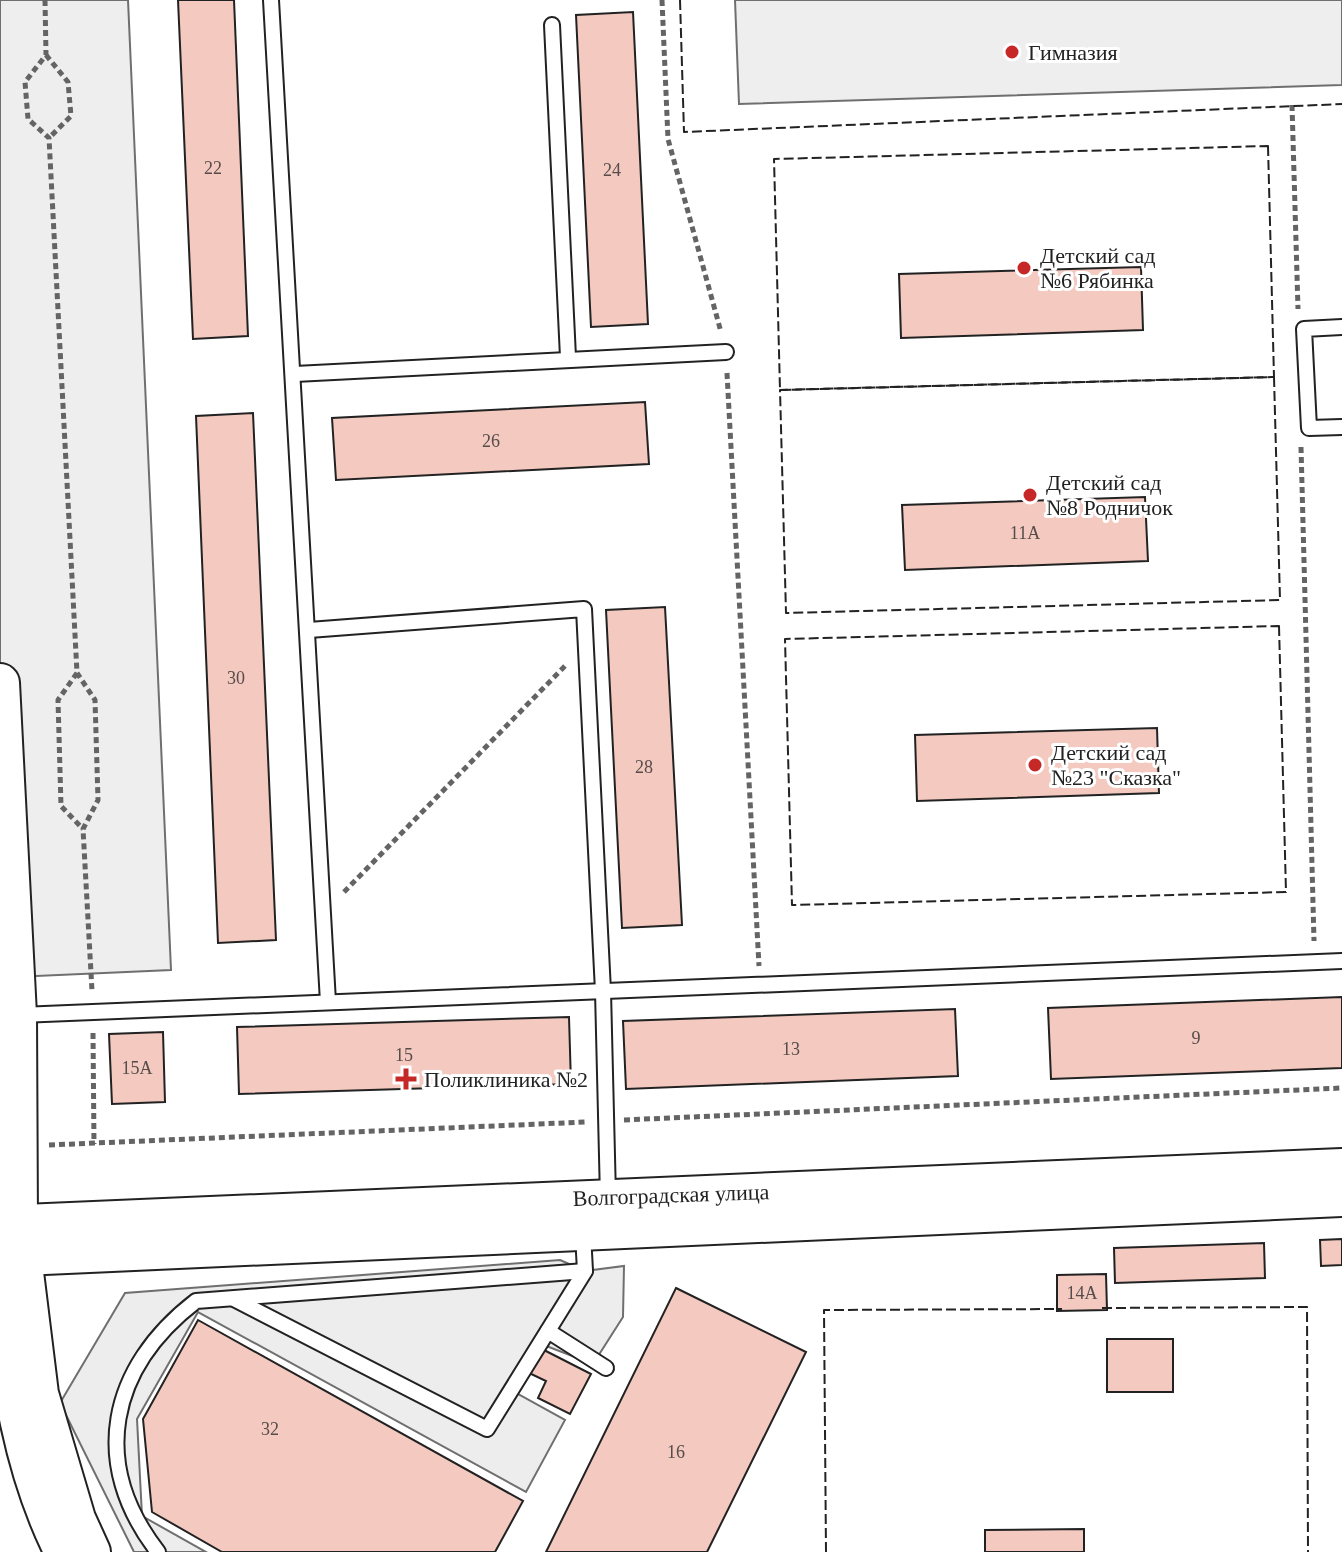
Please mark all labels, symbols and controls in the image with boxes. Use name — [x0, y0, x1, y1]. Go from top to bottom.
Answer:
place label: Гимназия — [1028, 40, 1118, 65]
marker: Гимназия — [1003, 43, 1021, 61]
house number: 22 — [204, 158, 222, 178]
house number: 24 — [603, 160, 621, 180]
place label: Детский сад №6 Рябинка — [1040, 243, 1155, 293]
marker: Детский сад №6 Рябинка — [1015, 259, 1033, 277]
house number: 26 — [482, 431, 500, 451]
place label: Детский сад №8 Родничок — [1046, 470, 1173, 520]
marker: Детский сад №8 Родничок — [1021, 486, 1039, 504]
house number: 11А — [1010, 523, 1040, 543]
house number: 30 — [227, 668, 245, 688]
place label: Детский сад №23 "Сказка" — [1051, 740, 1181, 790]
marker: Детский сад №23 "Сказка" — [1026, 756, 1044, 774]
house number: 28 — [635, 757, 653, 777]
house number: 9 — [1192, 1028, 1201, 1048]
house number: 13 — [782, 1039, 800, 1059]
house number: 15 — [395, 1045, 413, 1065]
house number: 15А — [122, 1058, 153, 1078]
place label: Поликлиника №2 — [424, 1067, 588, 1092]
marker: Поликлиника №2 — [395, 1068, 417, 1090]
street label: Волгоградская улица — [572, 1179, 770, 1211]
house number: 14А — [1067, 1283, 1098, 1303]
house number: 32 — [261, 1419, 279, 1439]
house number: 16 — [667, 1442, 685, 1462]

